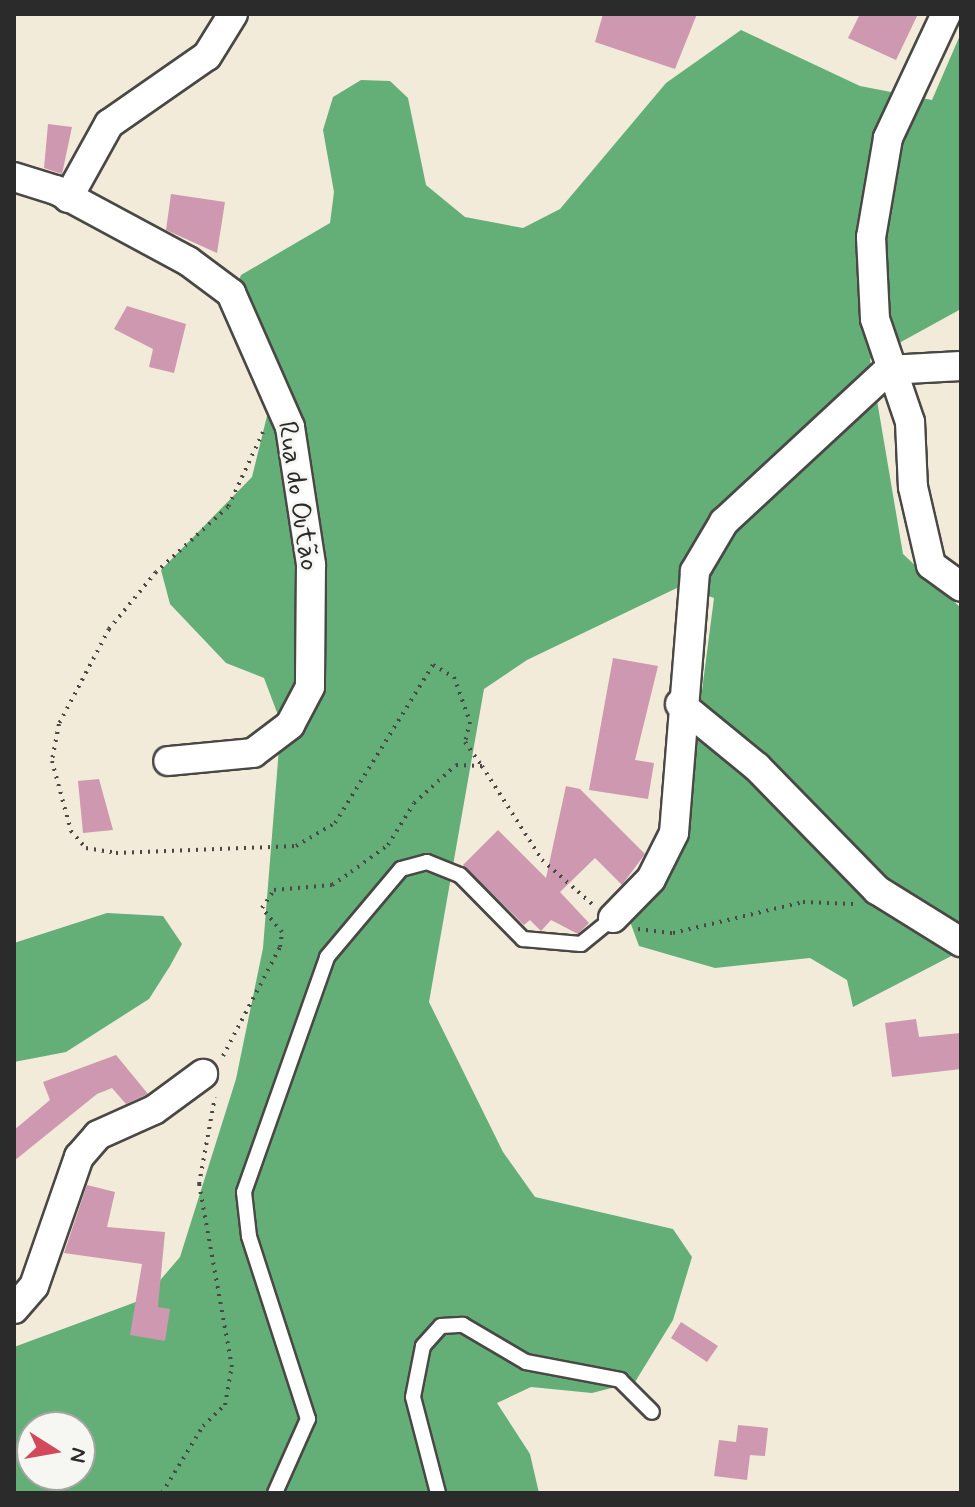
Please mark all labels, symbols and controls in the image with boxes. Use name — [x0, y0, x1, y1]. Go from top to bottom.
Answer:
street label: Rua do Outão — [269, 418, 325, 574]
north arrow — [16, 1411, 96, 1491]
text: N — [62, 1445, 93, 1465]

